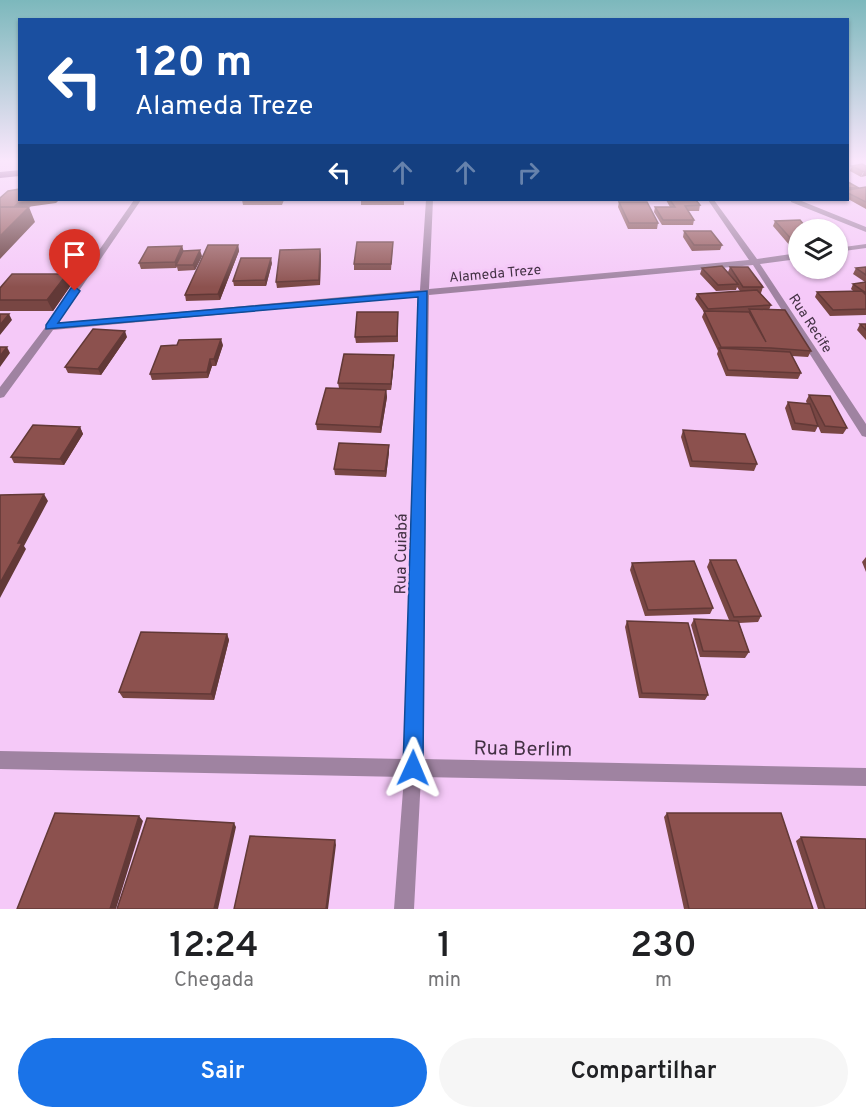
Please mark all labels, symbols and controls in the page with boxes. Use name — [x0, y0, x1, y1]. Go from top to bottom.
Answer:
text: 120 m — [135, 38, 252, 91]
icon: left — [36, 42, 114, 120]
text: Alameda Treze — [135, 90, 313, 124]
icon: left — [323, 156, 356, 189]
icon: ahead — [386, 156, 419, 189]
icon: ahead — [449, 156, 482, 189]
icon: right — [512, 156, 545, 189]
map controls — [788, 219, 848, 279]
button: layers — [788, 219, 848, 279]
pin — [49, 229, 100, 291]
icon: arrive — [58, 238, 91, 271]
street label: Alameda Treze — [448, 262, 542, 287]
street label: Rua Recife — [784, 291, 835, 356]
street label: Rua Cuiabá — [391, 513, 413, 595]
position arrow — [381, 736, 445, 800]
street label: Rua Berlim — [473, 736, 573, 764]
text: 12:24 — [169, 924, 259, 970]
text: 1 — [437, 924, 451, 970]
text: 230 — [630, 924, 697, 970]
text: Chegada — [174, 968, 254, 994]
text: min — [428, 968, 461, 994]
text: m — [655, 968, 672, 994]
button: Sair — [18, 1038, 427, 1107]
button: Compartilhar — [439, 1038, 848, 1107]

